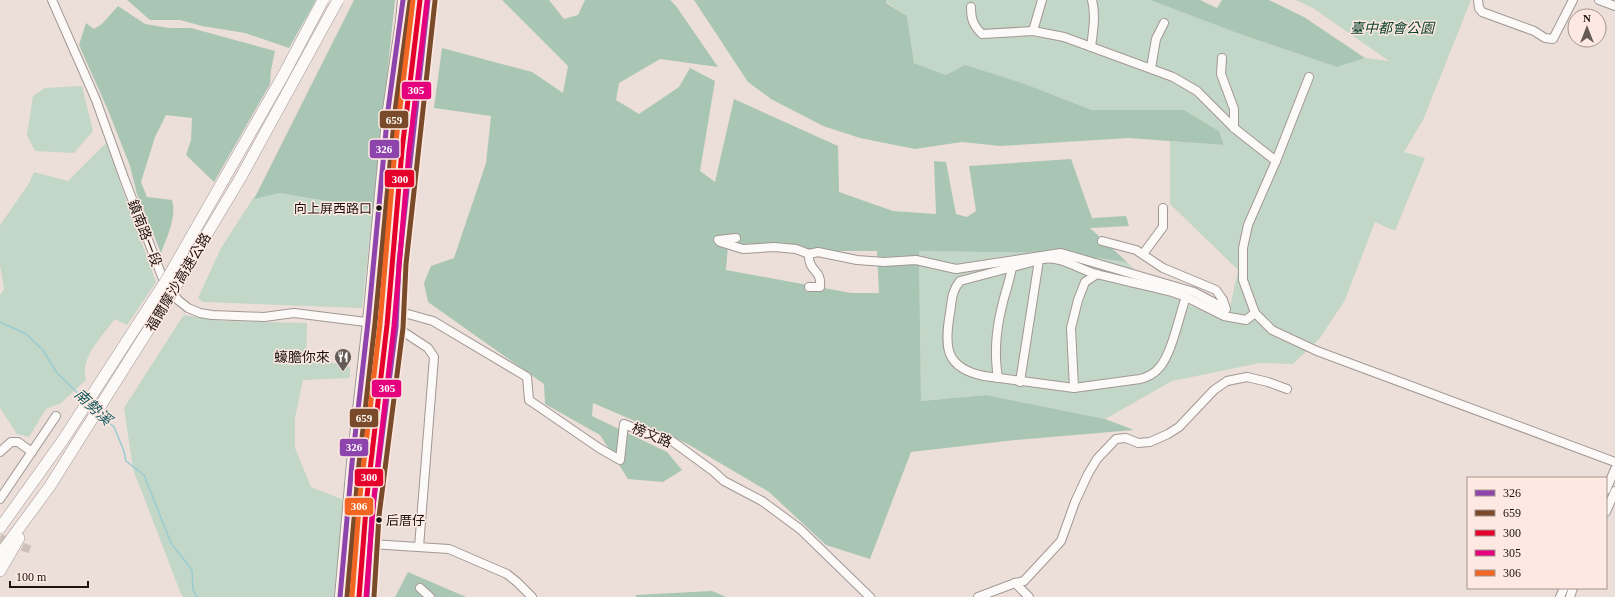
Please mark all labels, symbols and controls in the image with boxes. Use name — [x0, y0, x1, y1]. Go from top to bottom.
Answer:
north arrow — [1567, 8, 1607, 48]
text: N — [1583, 12, 1591, 24]
park label: 臺中都會公園 — [1350, 21, 1436, 36]
line badge: 305 — [401, 81, 432, 100]
text: 305 — [408, 84, 425, 96]
line badge: 659 — [379, 110, 409, 129]
text: 659 — [386, 114, 403, 126]
line badge: 326 — [369, 139, 400, 159]
text: 326 — [376, 143, 393, 155]
line badge: 300 — [384, 169, 415, 188]
text: 300 — [392, 173, 409, 185]
street label: 鎮南路一段 — [125, 197, 165, 269]
place label: 向上屏西路口 — [294, 201, 372, 216]
marker: 向上屏西路口 — [374, 203, 384, 213]
street label: 福爾摩沙高速公路 — [142, 230, 214, 334]
restaurant icon: 蠔膽你來 — [333, 347, 353, 372]
place label: 蠔膽你來 — [274, 349, 330, 365]
line badge: 305 — [371, 379, 402, 398]
text: 305 — [379, 382, 396, 394]
water label: 南勢溪 — [71, 386, 116, 430]
line badge: 659 — [349, 408, 379, 428]
text: 659 — [356, 412, 373, 424]
street label: 榜文路 — [630, 420, 674, 450]
line badge: 326 — [339, 438, 369, 457]
text: 326 — [346, 441, 363, 453]
line badge: 300 — [354, 468, 384, 487]
text: 300 — [361, 471, 378, 483]
legend — [1467, 477, 1607, 589]
text: 326 — [1503, 486, 1521, 500]
line badge: 306 — [344, 497, 374, 516]
text: 306 — [351, 500, 368, 512]
text: 659 — [1503, 506, 1521, 520]
place label: 后厝仔 — [386, 513, 425, 528]
marker: 后厝仔 — [374, 515, 384, 525]
text: 300 — [1503, 526, 1521, 540]
text: 305 — [1503, 546, 1521, 560]
scale bar — [10, 563, 88, 589]
text: 306 — [1503, 566, 1521, 580]
text: 100 m — [16, 570, 47, 584]

